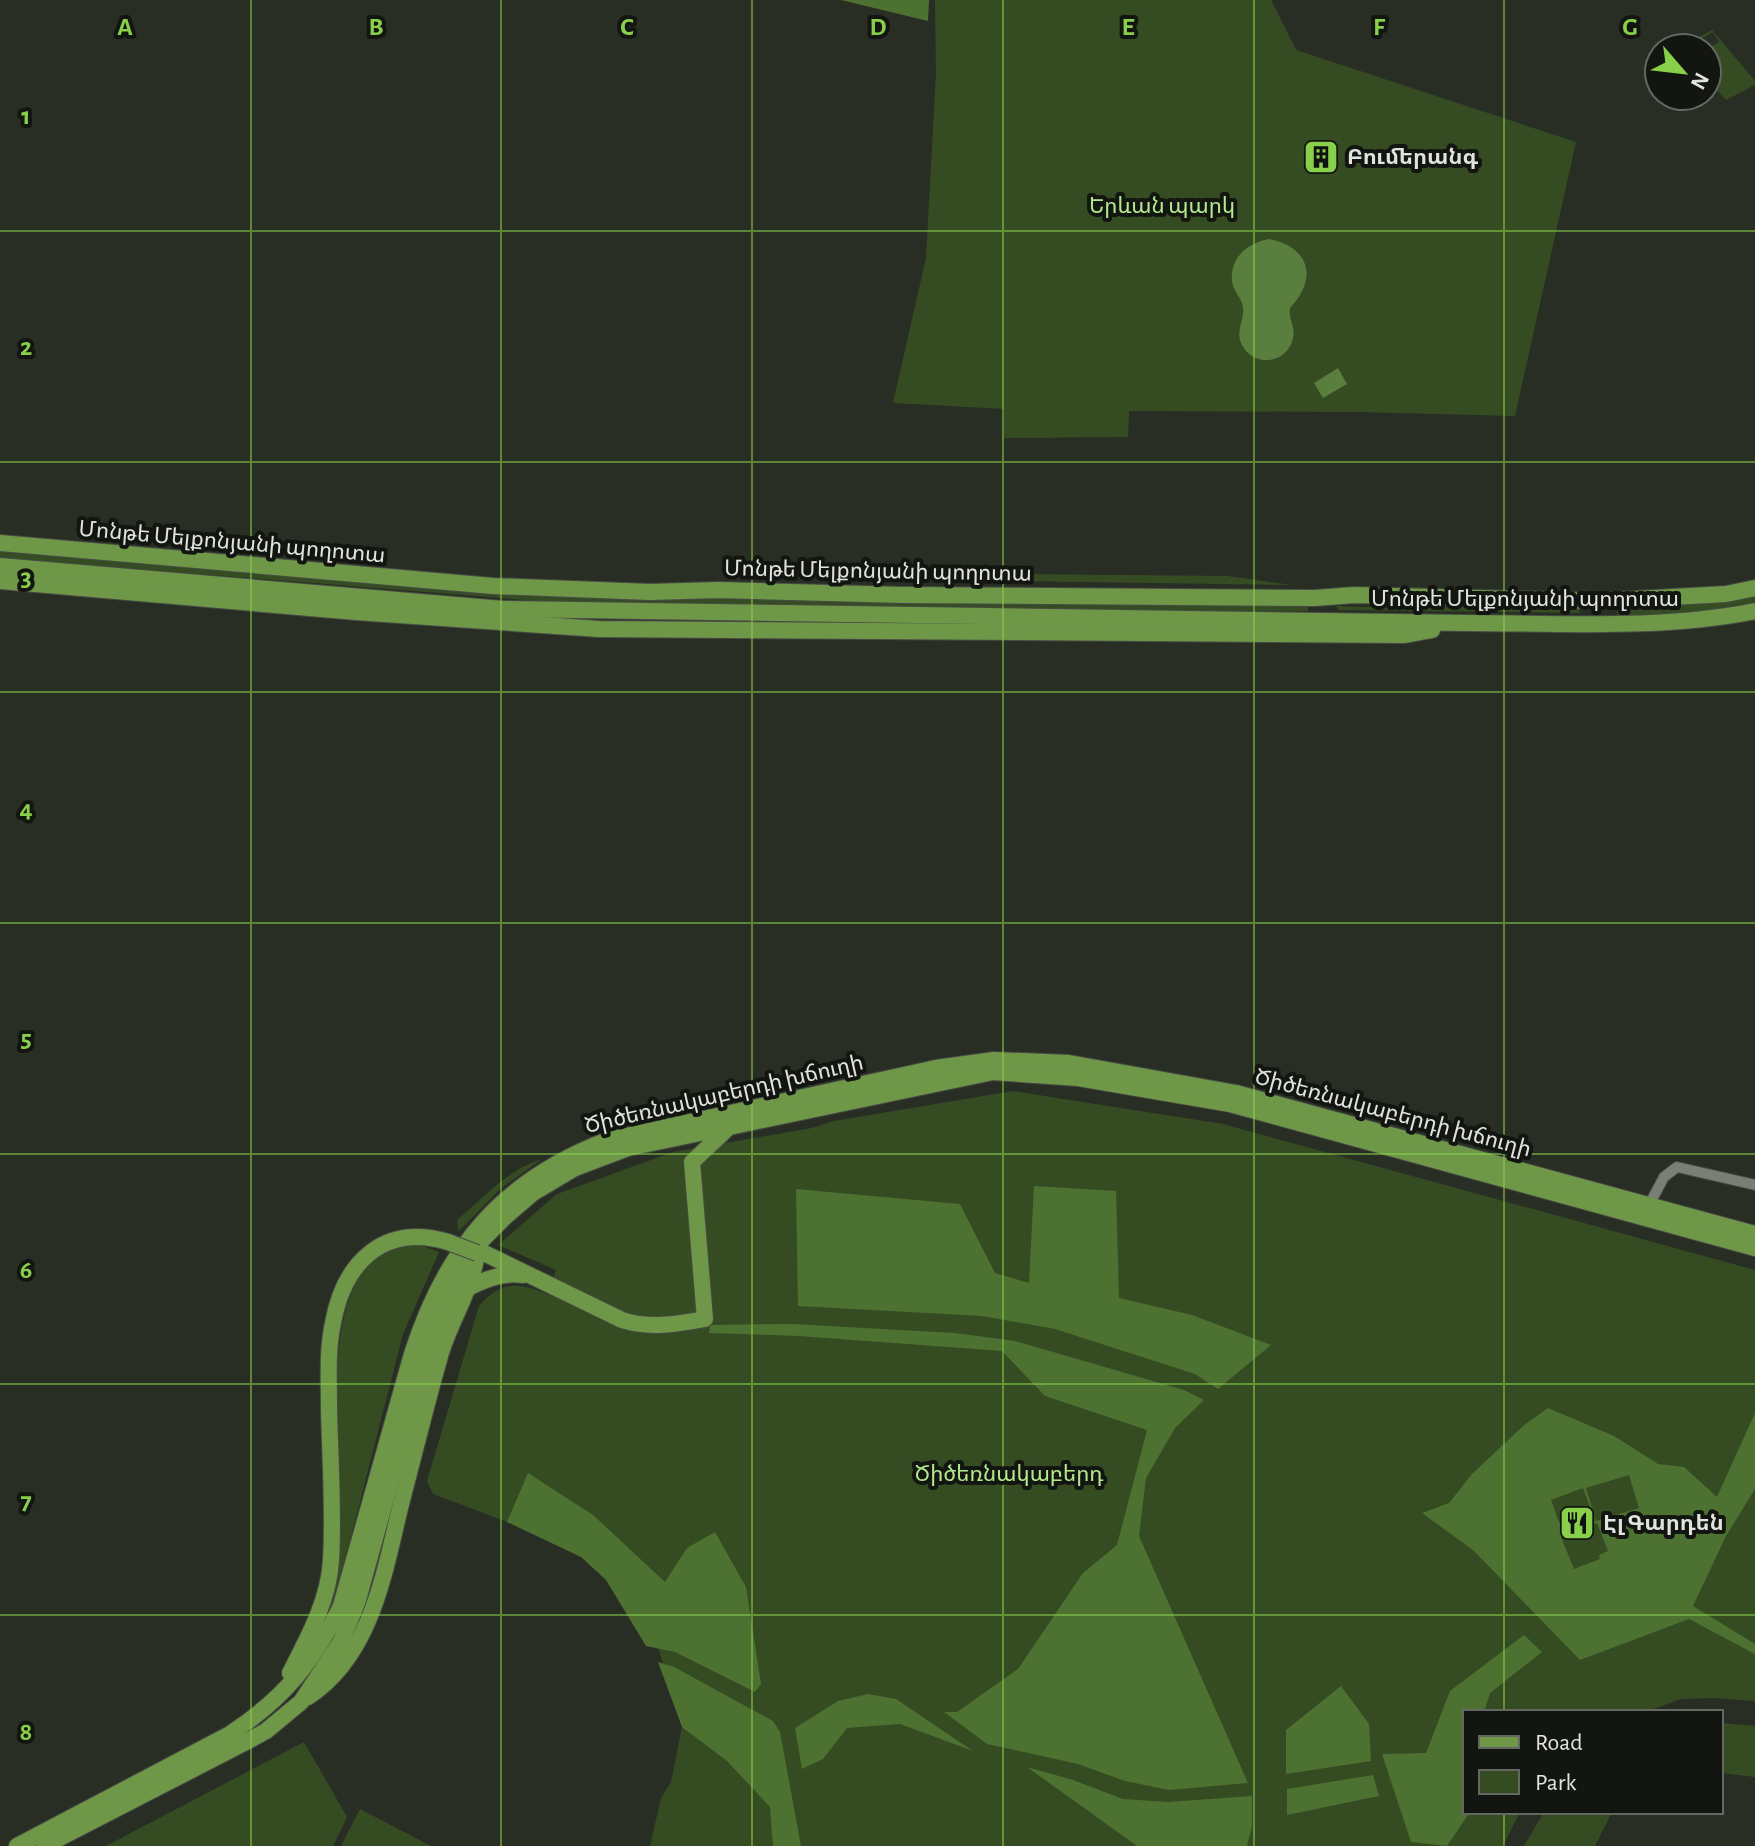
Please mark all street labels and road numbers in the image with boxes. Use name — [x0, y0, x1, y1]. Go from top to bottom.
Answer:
street label: Մոնթե Մելքոնյանի պողոտա — [78, 518, 386, 567]
street label: Մոնթե Մելքոնյանի պողոտա — [724, 557, 1032, 586]
street label: Մոնթե Մելքոնյանի պողոտա — [1371, 588, 1679, 611]
street label: Ծիծեռնակաբերդի խճուղի — [583, 1051, 866, 1138]
street label: Ծիծեռնակաբերդի խճուղի — [1252, 1065, 1534, 1162]

